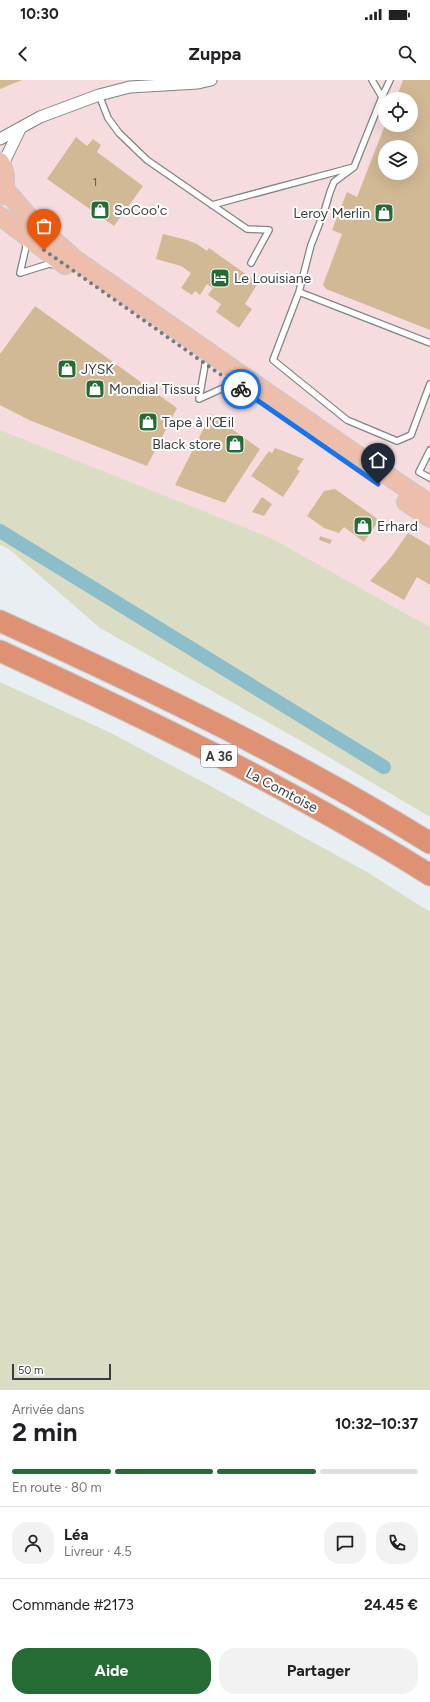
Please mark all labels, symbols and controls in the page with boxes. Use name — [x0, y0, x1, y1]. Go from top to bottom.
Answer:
text: 10:30 — [20, 5, 59, 23]
icon: back — [12, 43, 34, 65]
text: Zuppa — [189, 43, 241, 65]
icon: search — [396, 43, 418, 65]
map controls — [378, 92, 418, 180]
button: locate — [378, 92, 418, 132]
button: layers — [378, 140, 418, 180]
house number: 1 — [93, 175, 97, 189]
shop icon: SoCoo'c — [89, 199, 111, 221]
place label: SoCoo'c — [114, 202, 168, 219]
shop icon: Leroy Merlin — [373, 202, 395, 224]
place label: Leroy Merlin — [293, 205, 370, 222]
pin — [27, 209, 61, 250]
icon: bag — [33, 215, 55, 237]
hotel icon: Le Louisiane — [209, 267, 231, 289]
place label: Le Louisiane — [234, 270, 312, 287]
shop icon: JYSK — [56, 358, 78, 380]
place label: JYSK — [81, 361, 114, 378]
courier — [221, 369, 261, 409]
shop icon: Mondial Tissus — [84, 378, 106, 400]
icon: bike — [230, 378, 252, 400]
place label: Mondial Tissus — [109, 381, 200, 398]
shop icon: Tape à l'Œil — [137, 411, 159, 433]
place label: Tape à l'Œil — [162, 414, 234, 431]
shop icon: Black store — [224, 433, 246, 455]
place label: Black store — [152, 436, 221, 453]
pin — [361, 443, 395, 484]
icon: home — [367, 449, 389, 471]
shop icon: Erhard — [352, 515, 374, 537]
place label: Erhard — [377, 518, 418, 535]
road number: A 36 — [201, 745, 237, 767]
street label: La Comtoise — [243, 764, 321, 817]
scale bar — [12, 1362, 111, 1381]
text: 50 m — [18, 1364, 43, 1377]
text: Arrivée dans — [12, 1402, 84, 1417]
text: 10:32–10:37 — [335, 1415, 418, 1433]
text: 2 min — [12, 1416, 78, 1448]
text: En route · 80 m — [12, 1480, 102, 1495]
button: person — [12, 1522, 54, 1564]
button: chat — [324, 1522, 366, 1564]
button: phone — [376, 1522, 418, 1564]
text: Léa — [64, 1526, 88, 1544]
text: Livreur · 4.5 — [64, 1544, 132, 1559]
text: Commande #2173 — [12, 1596, 134, 1614]
text: 24.45 € — [364, 1596, 418, 1614]
button: Aide — [12, 1648, 211, 1694]
button: Partager — [219, 1648, 418, 1694]

